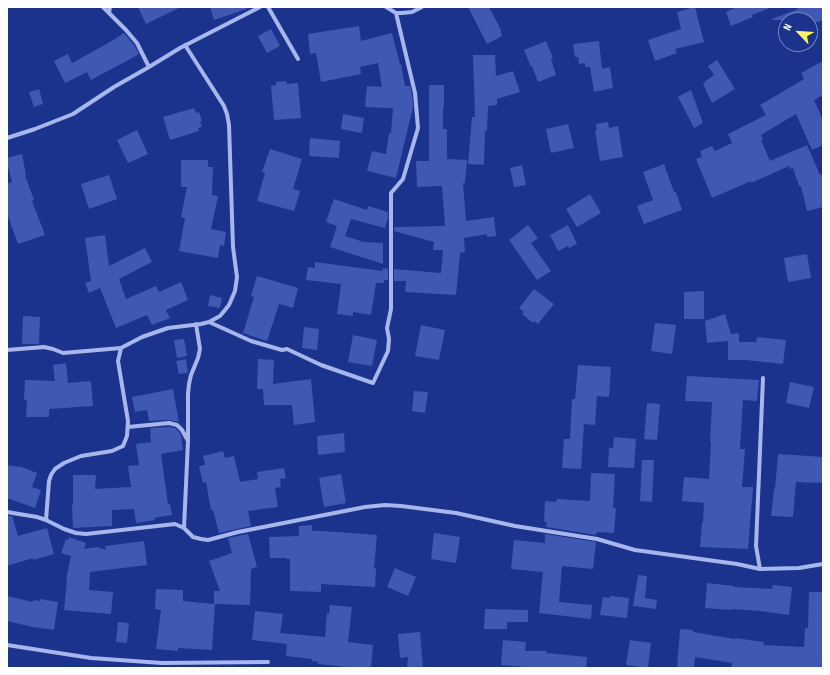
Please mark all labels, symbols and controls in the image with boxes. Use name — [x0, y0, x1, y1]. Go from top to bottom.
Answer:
north arrow — [778, 12, 818, 52]
text: N — [780, 22, 795, 33]

